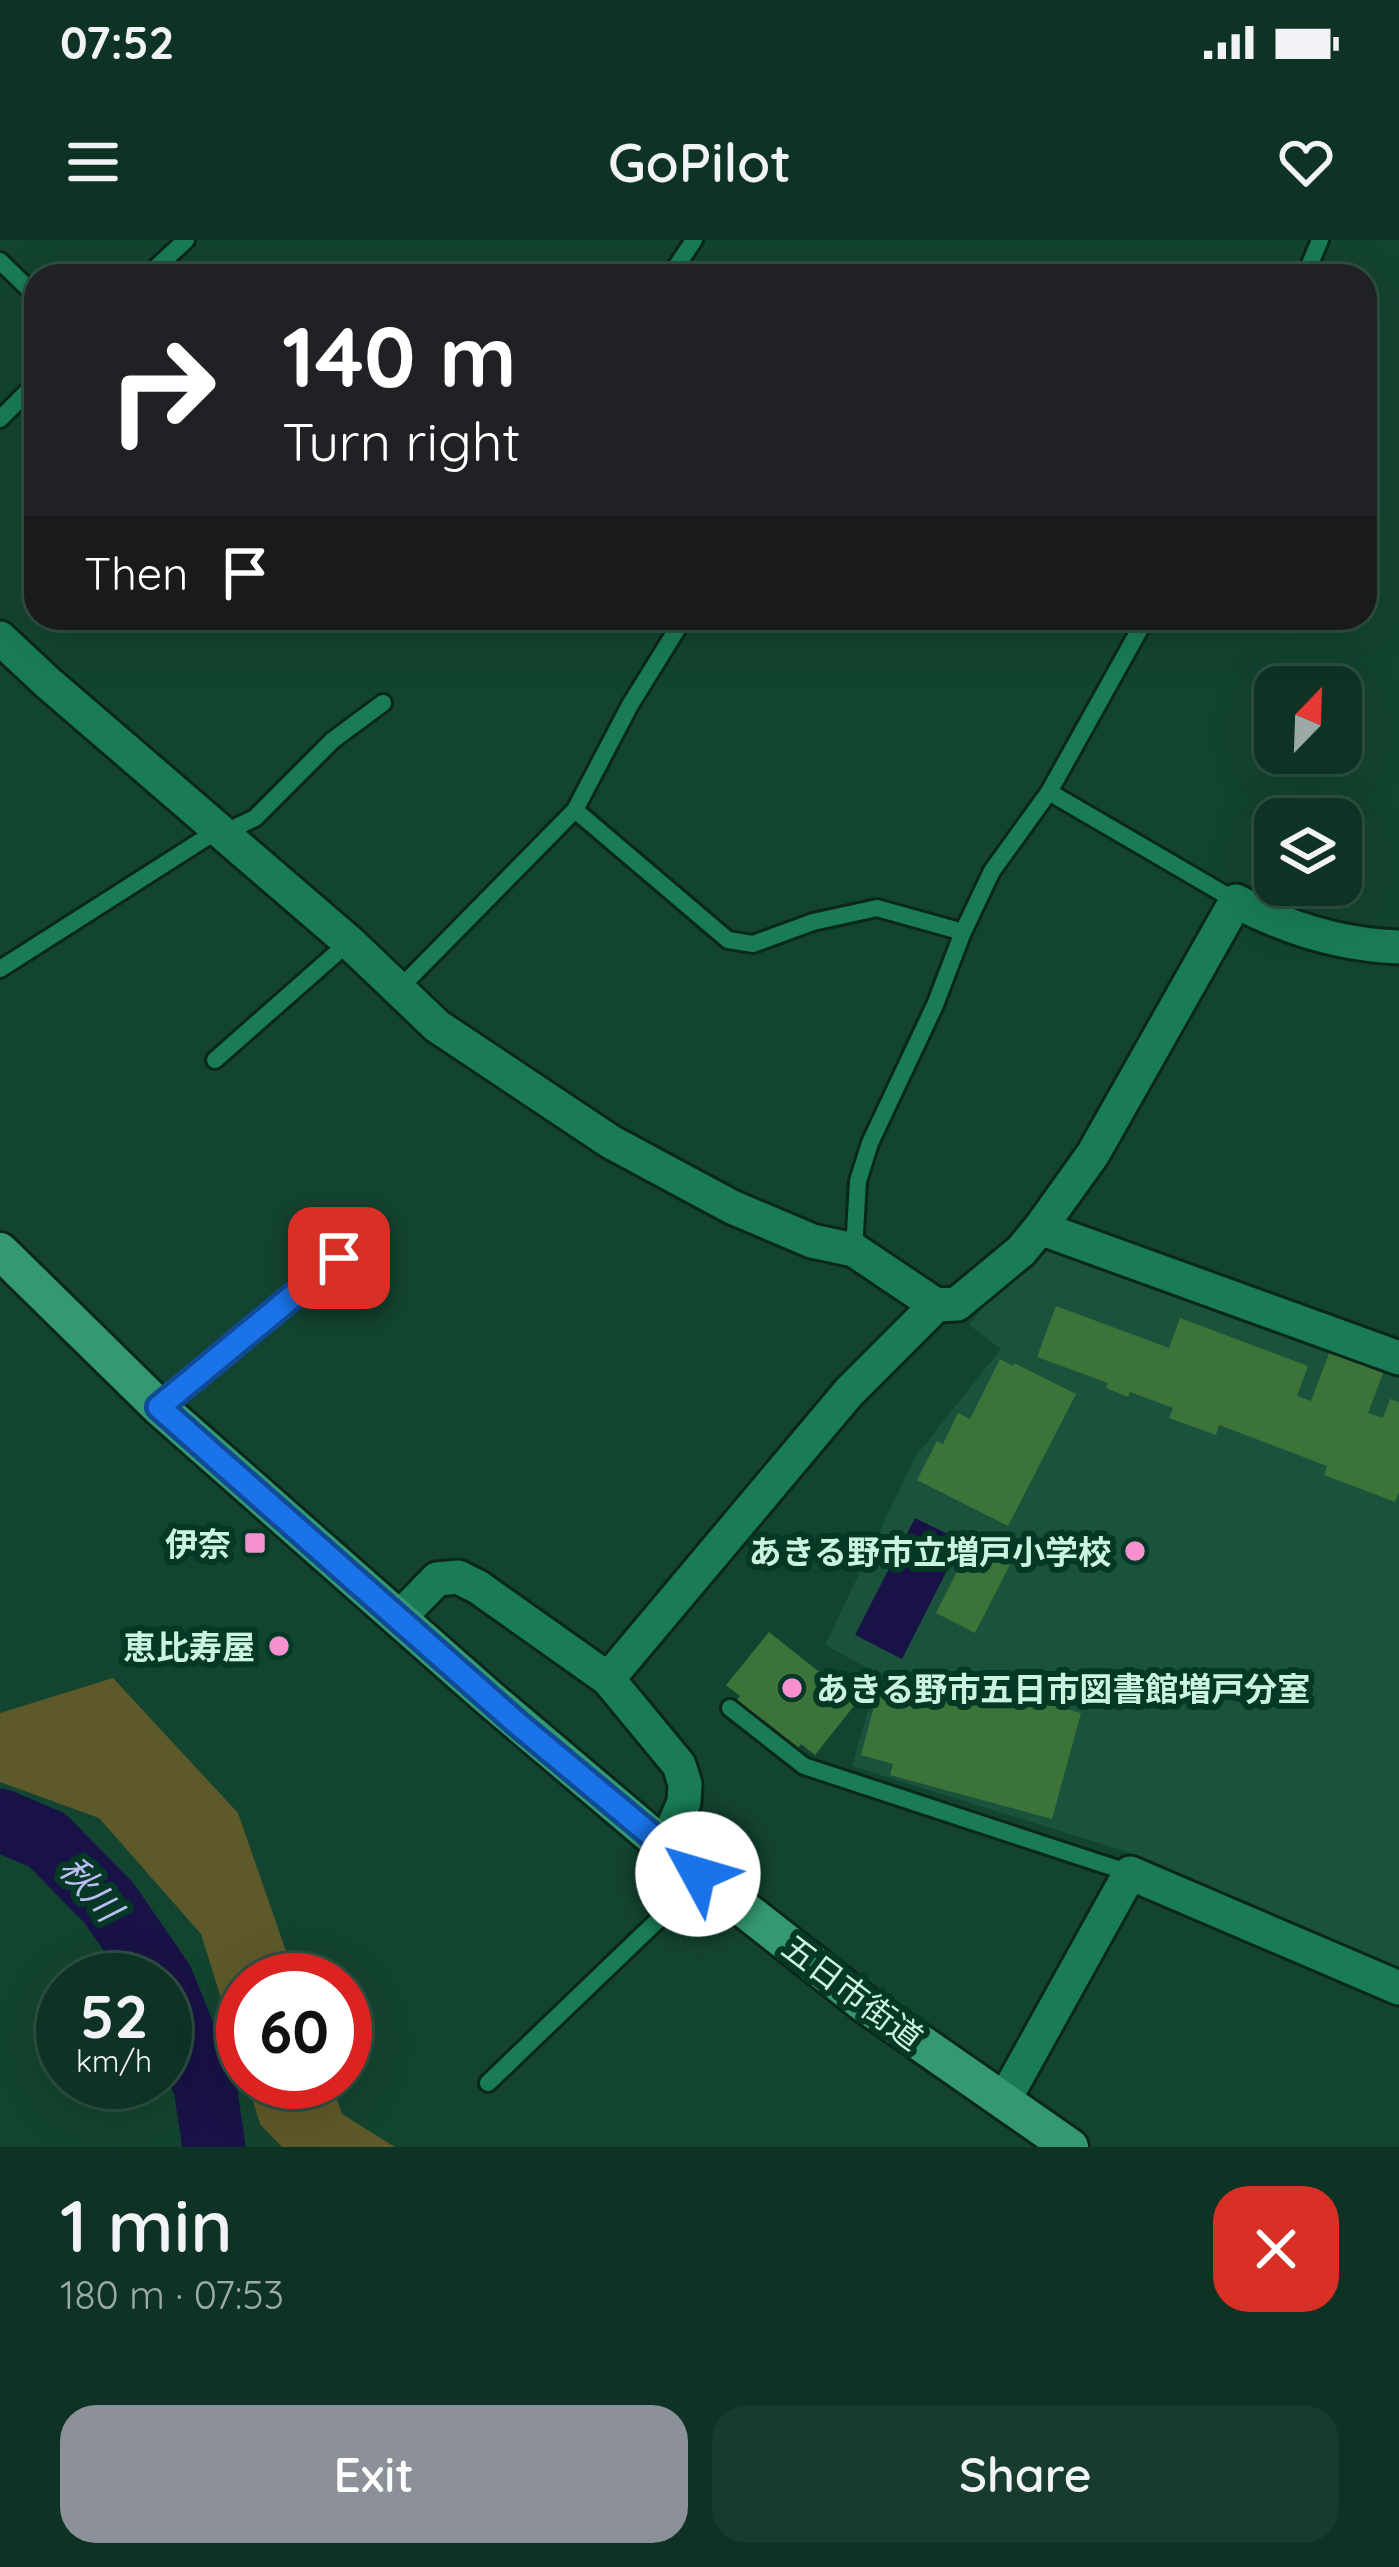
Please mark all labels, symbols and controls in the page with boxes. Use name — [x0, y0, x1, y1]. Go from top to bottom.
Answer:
text: 07:52 — [60, 14, 174, 70]
text: GoPilot — [608, 128, 791, 196]
icon: menu — [60, 129, 126, 195]
icon: heart — [1273, 129, 1339, 195]
text: 140 m — [282, 303, 517, 408]
icon: right — [84, 312, 240, 468]
text: Turn right — [282, 407, 521, 475]
icon: arrive — [212, 540, 278, 606]
text: Then — [84, 545, 188, 601]
north arrow — [1254, 666, 1362, 774]
map controls — [1254, 666, 1362, 906]
button: layers — [1254, 798, 1362, 906]
pin — [288, 1207, 390, 1309]
icon: arrive — [306, 1225, 372, 1291]
place label: 伊奈 — [165, 1523, 231, 1564]
marker: 伊奈 — [242, 1530, 268, 1556]
place label: あきる野市立増戸小学校 — [749, 1531, 1111, 1572]
marker: あきる野市立増戸小学校 — [1122, 1538, 1148, 1564]
place label: 恵比寿屋 — [123, 1626, 255, 1667]
marker: 恵比寿屋 — [266, 1633, 292, 1659]
place label: あきる野市五日市図書館増戸分室 — [816, 1668, 1310, 1709]
marker: あきる野市五日市図書館増戸分室 — [779, 1675, 805, 1701]
position arrow — [635, 1811, 761, 1937]
water label: 秋川 — [50, 1846, 134, 1933]
street label: 五日市街道 — [775, 1926, 931, 2058]
speed limit sign: 60 — [216, 1953, 372, 2109]
text: 52 — [80, 1978, 148, 2053]
text: km/h — [76, 2042, 152, 2080]
text: 1 min — [60, 2180, 233, 2270]
button: close — [1213, 2186, 1339, 2312]
text: 180 m · 07:53 — [60, 2270, 284, 2319]
button: Exit — [60, 2405, 688, 2543]
button: Share — [712, 2405, 1339, 2543]

